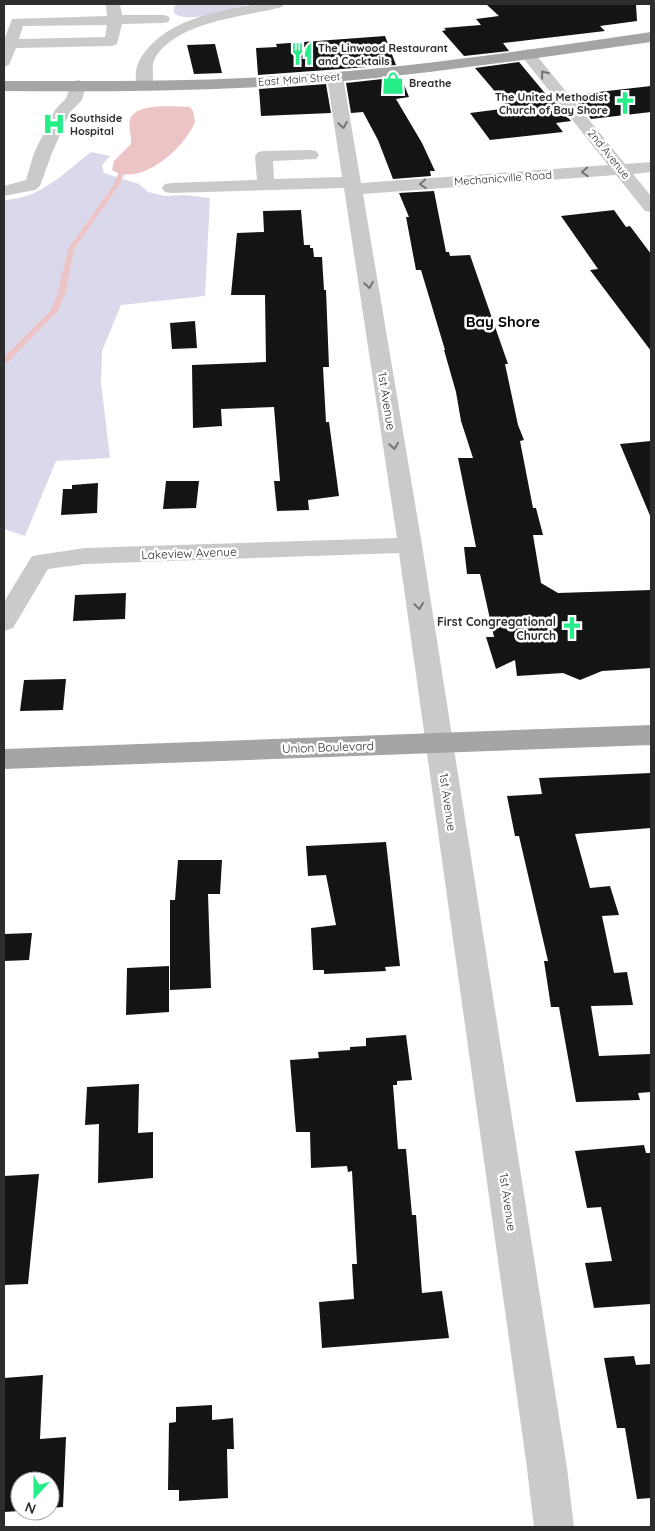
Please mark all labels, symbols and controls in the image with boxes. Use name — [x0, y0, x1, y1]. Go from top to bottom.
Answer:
restaurant icon: The Linwood Restaurant and Cocktails — [289, 41, 315, 67]
place label: The Linwood Restaurant and Cocktails — [318, 41, 448, 68]
street label: East Main Street — [257, 69, 341, 89]
shop icon: Breathe — [380, 70, 406, 96]
one-way arrow — [541, 71, 549, 80]
place label: Breathe — [409, 76, 452, 90]
place label: The United Methodist Church of Bay Shore — [495, 90, 608, 117]
church icon: The United Methodist Church of Bay Shore — [612, 90, 638, 116]
hospital icon: Southside Hospital — [41, 111, 67, 137]
place label: Southside Hospital — [70, 111, 123, 138]
one-way arrow — [338, 120, 348, 129]
street label: 2nd Avenue — [585, 126, 633, 182]
one-way arrow — [581, 167, 589, 178]
street label: Mechanicville Road — [454, 168, 552, 188]
one-way arrow — [419, 178, 427, 189]
one-way arrow — [364, 281, 374, 290]
district label: Bay Shore — [466, 312, 540, 331]
street label: 1st Avenue — [375, 371, 399, 431]
one-way arrow — [389, 441, 399, 450]
street label: Lakeview Avenue — [141, 544, 237, 562]
one-way arrow — [413, 603, 424, 611]
place label: First Congregational Church — [437, 614, 556, 643]
church icon: First Congregational Church — [559, 615, 585, 641]
street label: Union Boulevard — [282, 738, 374, 756]
street label: 1st Avenue — [437, 772, 460, 832]
street label: 1st Avenue — [497, 1172, 520, 1232]
north arrow — [10, 1471, 60, 1521]
text: N — [22, 1498, 38, 1518]

